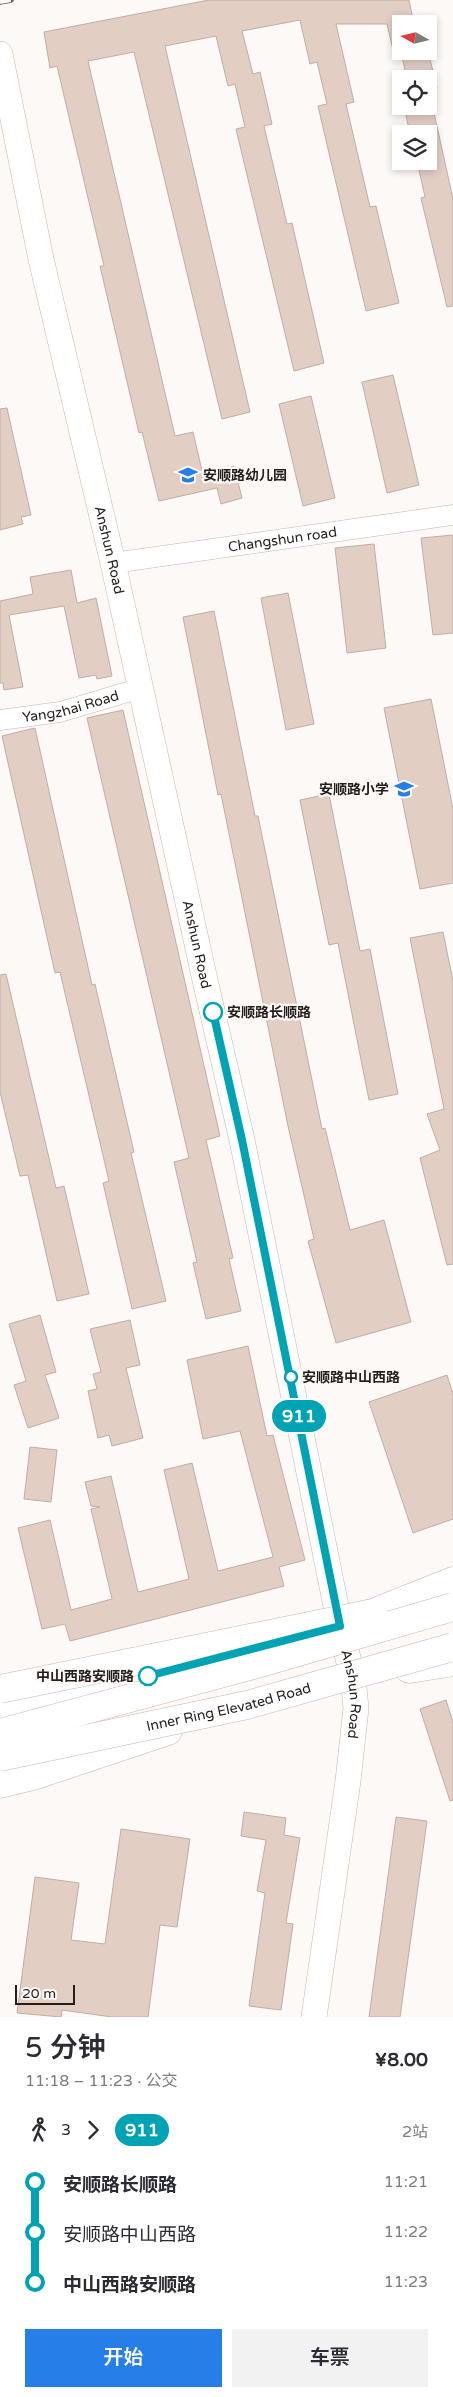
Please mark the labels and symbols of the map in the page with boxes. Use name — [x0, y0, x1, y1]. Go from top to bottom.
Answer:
north arrow — [392, 15, 438, 60]
school or university icon: 安顺路幼儿园 — [177, 464, 199, 486]
place label: 安顺路幼儿园 — [203, 467, 287, 484]
street label: Anshun Road — [91, 504, 128, 596]
street label: Changshun road — [227, 523, 338, 555]
street label: Yangzhai Road — [21, 687, 121, 725]
school or university icon: 安顺路小学 — [393, 778, 415, 800]
place label: 安顺路小学 — [319, 781, 389, 798]
street label: Anshun Road — [179, 899, 215, 990]
marker: 安顺路长顺路 — [203, 1002, 223, 1022]
place label: 安顺路长顺路 — [227, 1004, 311, 1021]
place label: 安顺路中山西路 — [302, 1369, 400, 1386]
marker: 安顺路中山西路 — [284, 1370, 298, 1384]
line badge: 911 — [270, 1400, 328, 1432]
street label: Anshun Road — [338, 1648, 365, 1740]
marker: 中山西路安顺路 — [138, 1666, 158, 1686]
place label: 中山西路安顺路 — [36, 1668, 134, 1685]
street label: Inner Ring Elevated Road — [145, 1679, 313, 1734]
scale bar — [15, 1982, 75, 2005]

